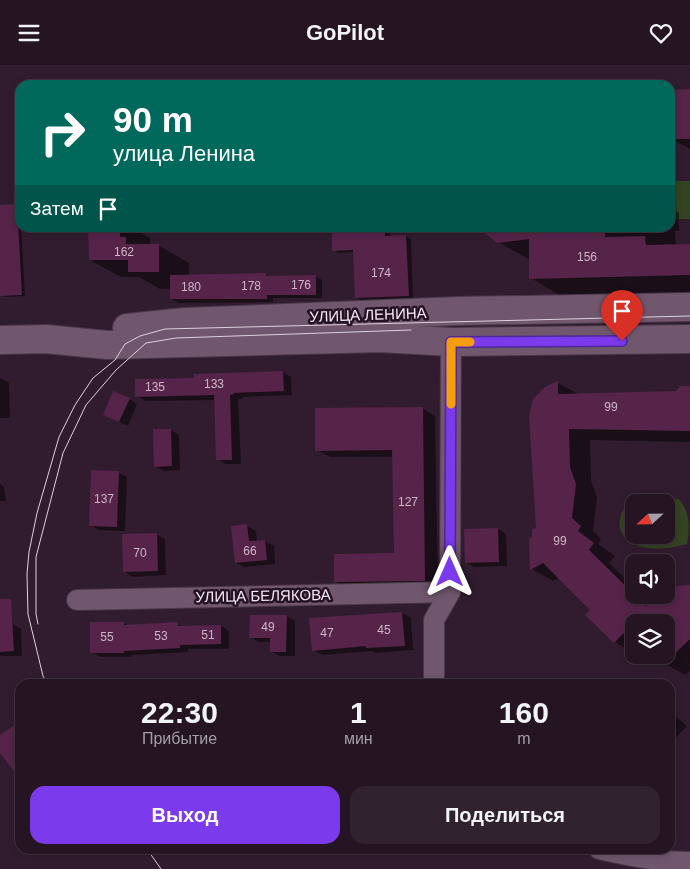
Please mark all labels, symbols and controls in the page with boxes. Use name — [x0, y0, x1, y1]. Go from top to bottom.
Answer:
icon: menu — [15, 19, 43, 47]
icon: heart — [647, 19, 675, 47]
text: GoPilot — [306, 20, 384, 45]
icon: right — [30, 100, 95, 165]
text: 90 m — [113, 100, 193, 139]
text: улица Ленина — [113, 141, 255, 166]
icon: arrive — [94, 195, 122, 223]
text: Затем — [30, 198, 84, 219]
house number: 162 — [114, 245, 134, 259]
house number: 156 — [577, 250, 597, 264]
house number: 174 — [371, 266, 391, 280]
house number: 176 — [291, 278, 311, 292]
house number: 178 — [241, 279, 261, 293]
house number: 180 — [181, 280, 201, 294]
pin — [601, 290, 643, 341]
icon: arrive — [608, 297, 636, 325]
street label: УЛИЦА ЛЕНИНА — [309, 304, 427, 325]
house number: 133 — [204, 377, 224, 391]
house number: 135 — [145, 380, 165, 394]
house number: 99 — [604, 400, 618, 414]
house number: 137 — [94, 492, 114, 506]
north arrow — [625, 494, 675, 544]
map controls — [625, 494, 675, 664]
house number: 127 — [398, 495, 418, 509]
house number: 99 — [553, 534, 567, 548]
house number: 66 — [243, 544, 257, 558]
position arrow — [423, 545, 475, 597]
house number: 70 — [133, 546, 147, 560]
button: sound — [625, 554, 675, 604]
street label: УЛИЦА БЕЛЯКОВА — [195, 586, 331, 605]
button: layers — [625, 614, 675, 664]
house number: 49 — [261, 620, 275, 634]
house number: 45 — [377, 623, 391, 637]
house number: 47 — [320, 626, 334, 640]
house number: 51 — [201, 628, 215, 642]
house number: 53 — [154, 629, 168, 643]
house number: 55 — [100, 630, 114, 644]
text: 22:30 — [141, 696, 218, 729]
text: 1 — [350, 696, 367, 729]
text: 160 — [499, 696, 549, 729]
text: Прибытие — [142, 730, 217, 747]
text: мин — [344, 730, 373, 747]
text: m — [517, 730, 530, 747]
button: Выход — [30, 786, 340, 844]
button: Поделиться — [350, 786, 660, 844]

